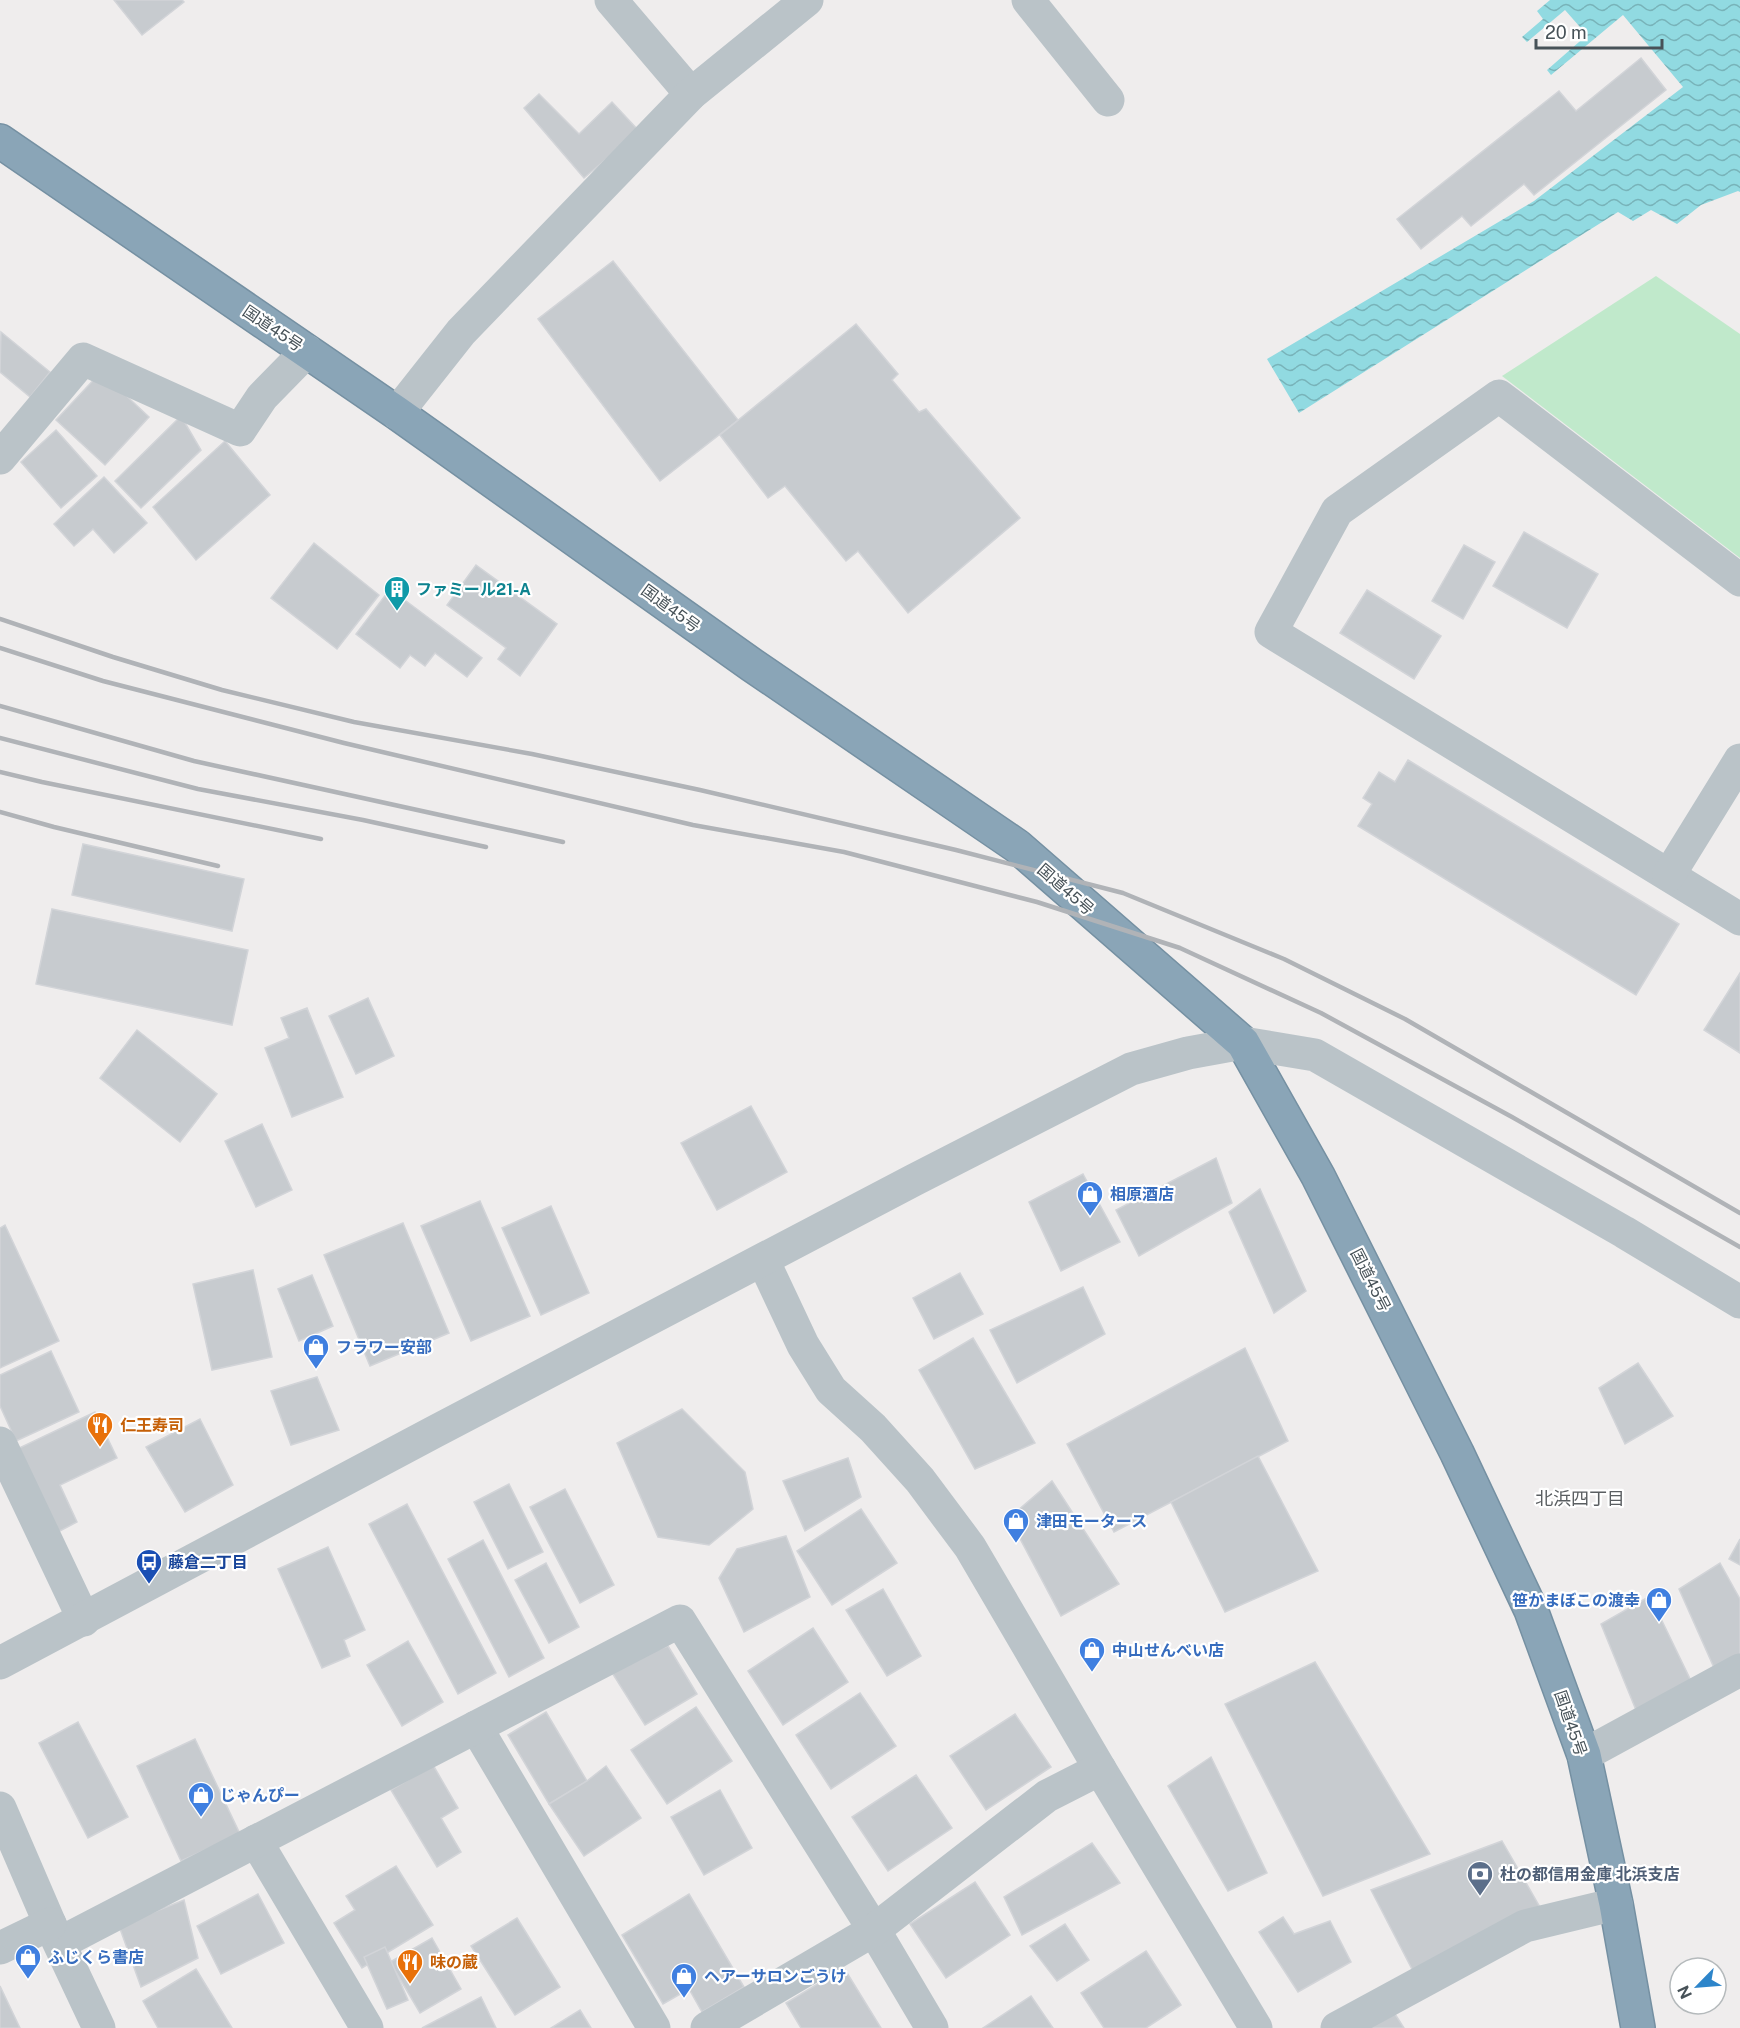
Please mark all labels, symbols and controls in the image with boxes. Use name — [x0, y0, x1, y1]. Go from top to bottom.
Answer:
scale bar — [1536, 12, 1662, 50]
text: 20 m — [1545, 22, 1587, 43]
street label: 国道45号 — [239, 301, 306, 355]
building icon: ファミール21-A — [382, 574, 412, 612]
place label: ファミール21-A — [416, 580, 531, 599]
street label: 国道45号 — [638, 581, 704, 636]
street label: 国道45号 — [1034, 860, 1098, 919]
shop icon: 相原酒店 — [1075, 1179, 1105, 1217]
place label: 相原酒店 — [1110, 1185, 1174, 1204]
street label: 国道45号 — [1347, 1246, 1394, 1315]
shop icon: フラワー安部 — [301, 1332, 331, 1370]
place label: フラワー安部 — [336, 1338, 432, 1357]
restaurant icon: 仁王寿司 — [85, 1410, 115, 1448]
place label: 仁王寿司 — [120, 1416, 184, 1435]
district label: 北浜四丁目 — [1535, 1488, 1625, 1509]
shop icon: 津田モータース — [1001, 1506, 1031, 1544]
place label: 津田モータース — [1036, 1512, 1147, 1531]
bus stop icon: 藤倉二丁目 — [134, 1547, 164, 1585]
place label: 藤倉二丁目 — [168, 1553, 248, 1572]
shop icon: 笹かまぼこの渡幸 — [1644, 1585, 1674, 1623]
place label: 笹かまぼこの渡幸 — [1512, 1591, 1640, 1610]
shop icon: 中山せんべい店 — [1077, 1635, 1107, 1673]
place label: 中山せんべい店 — [1112, 1641, 1224, 1660]
street label: 国道45号 — [1550, 1688, 1591, 1758]
shop icon: じゃんぴー — [186, 1780, 216, 1818]
place label: じゃんぴー — [220, 1786, 300, 1805]
bank icon: 杜の都信用金庫 北浜支店 — [1465, 1859, 1495, 1897]
place label: 杜の都信用金庫 北浜支店 — [1500, 1865, 1680, 1884]
shop icon: ふじくら書店 — [13, 1942, 43, 1980]
restaurant icon: 味の蔵 — [395, 1947, 425, 1985]
place label: ふじくら書店 — [48, 1948, 144, 1967]
place label: 味の蔵 — [430, 1953, 478, 1972]
north arrow — [1668, 1956, 1728, 2016]
shop icon: ヘアーサロンごうけ — [669, 1961, 699, 1999]
place label: ヘアーサロンごうけ — [704, 1967, 847, 1986]
text: N — [1674, 1982, 1696, 2002]

